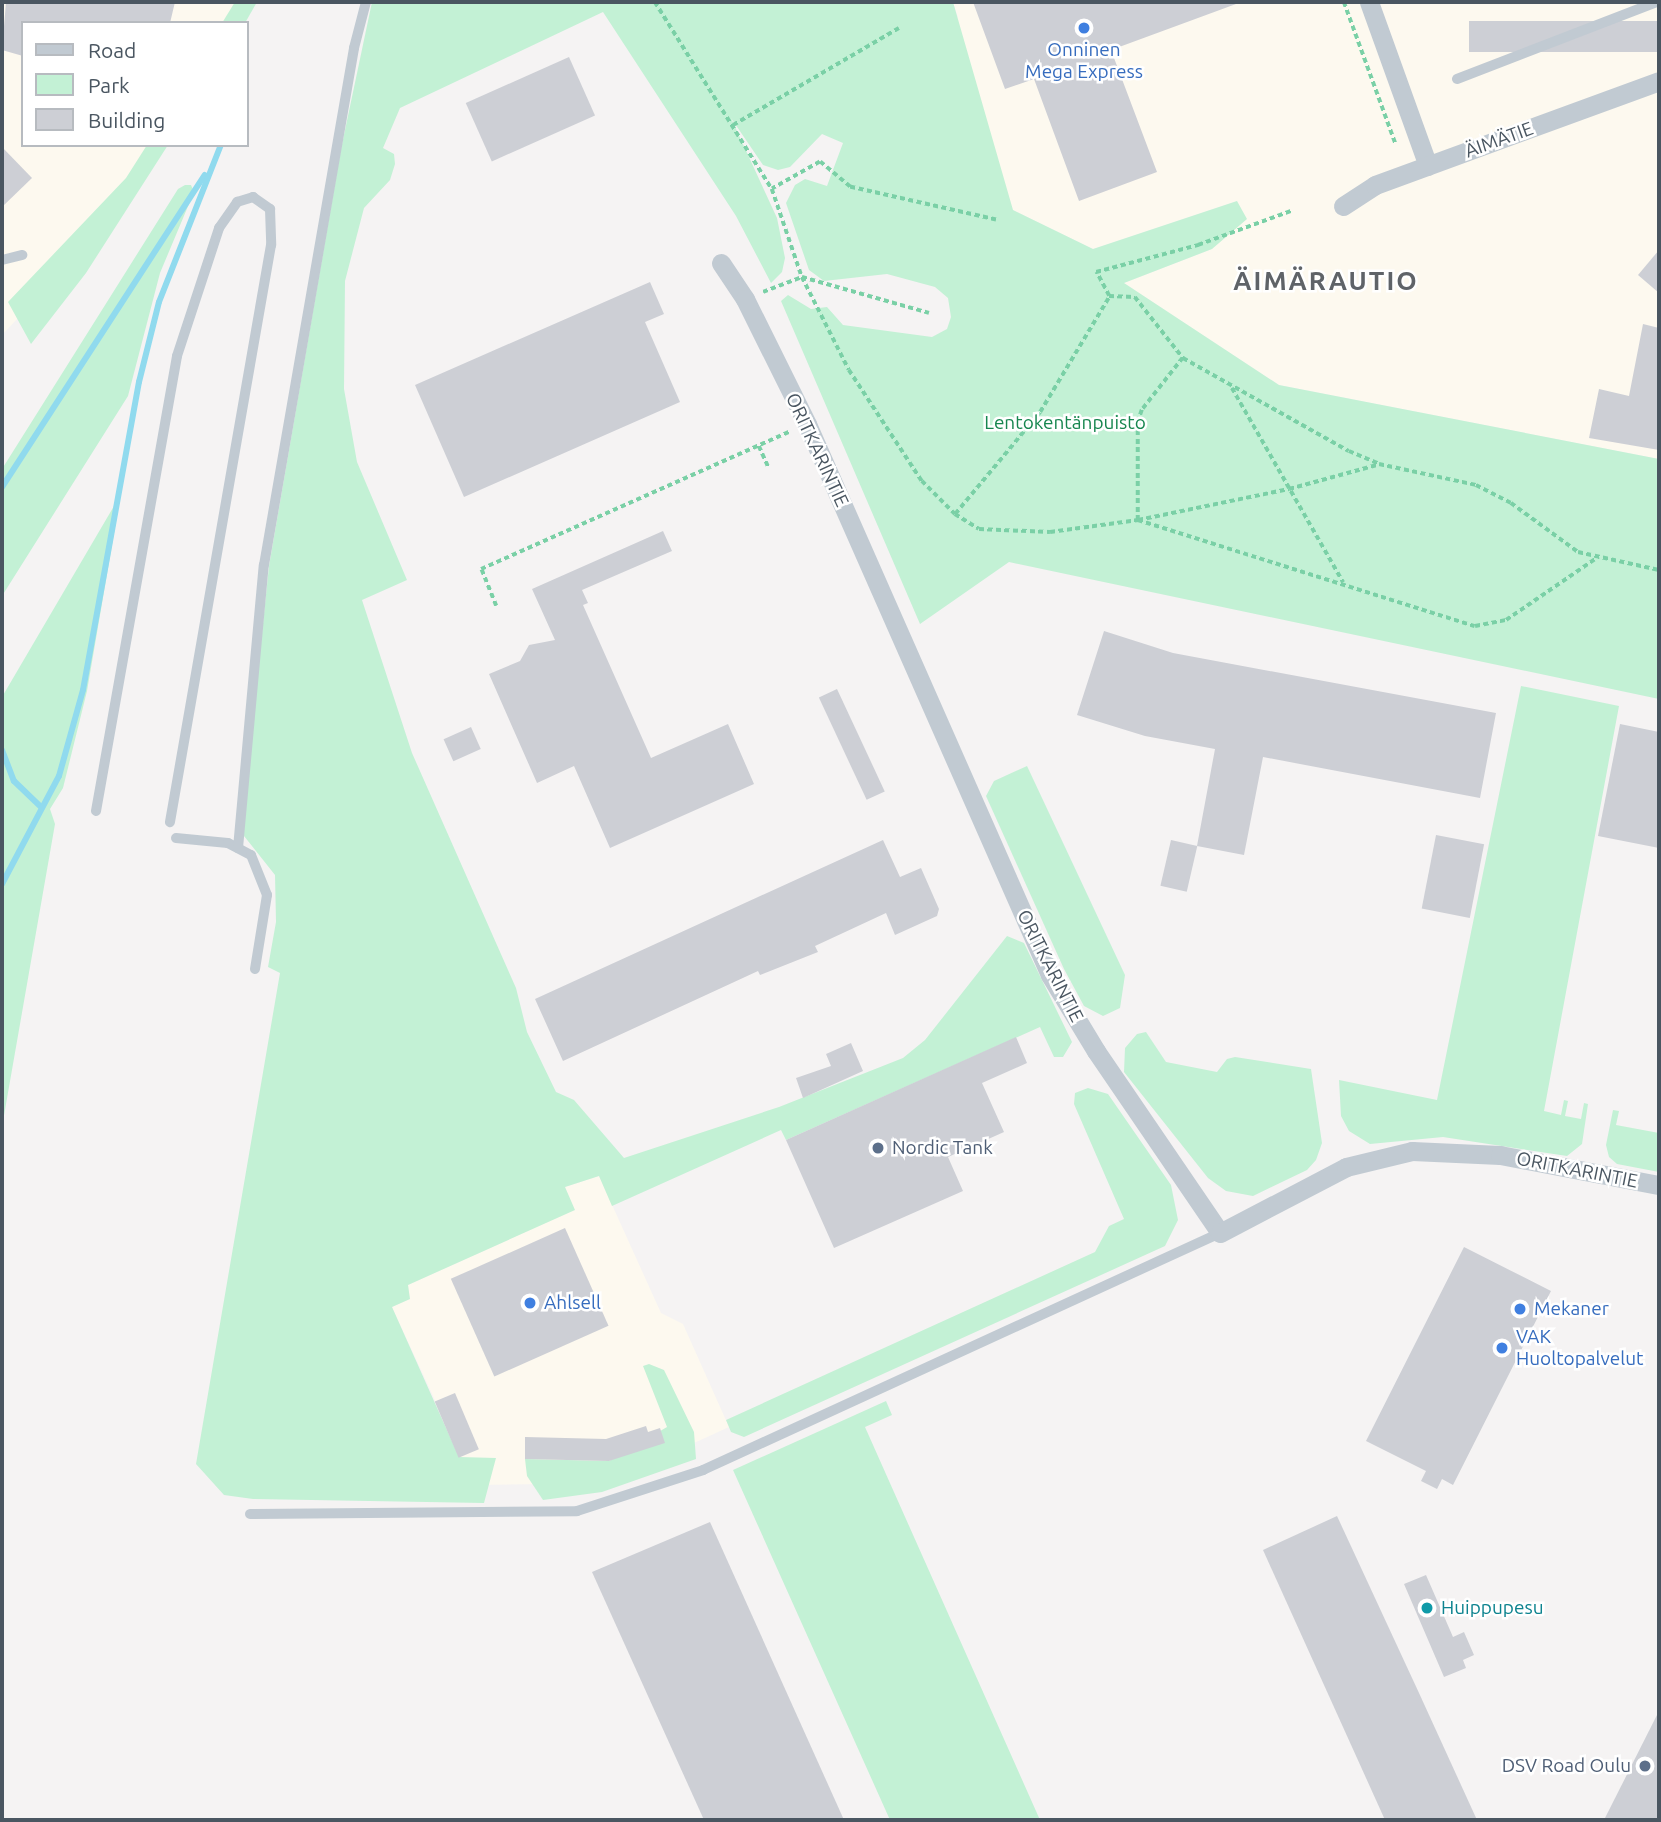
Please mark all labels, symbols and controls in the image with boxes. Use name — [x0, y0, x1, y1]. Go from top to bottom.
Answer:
marker: Onninen Mega Express — [1076, 20, 1092, 36]
legend — [21, 21, 248, 147]
text: Road — [88, 38, 136, 62]
place label: Onninen Mega Express — [1025, 39, 1143, 83]
text: Park — [88, 73, 130, 97]
text: Building — [88, 108, 165, 132]
street label: ÄIMÄTIE — [1462, 117, 1536, 163]
district label: ÄIMÄRAUTIO — [1235, 265, 1417, 297]
street label: ORITKARINTIE — [781, 389, 853, 511]
park label: Lentokentänpuisto — [984, 412, 1146, 434]
street label: ORITKARINTIE — [1012, 906, 1088, 1026]
place label: Nordic Tank — [892, 1137, 993, 1159]
marker: Nordic Tank — [870, 1140, 886, 1156]
street label: ORITKARINTIE — [1514, 1147, 1640, 1193]
place label: Ahlsell — [544, 1292, 601, 1314]
marker: Ahlsell — [522, 1295, 538, 1311]
place label: Mekaner — [1534, 1298, 1609, 1320]
marker: Mekaner — [1512, 1301, 1528, 1317]
place label: VAK Huoltopalvelut — [1516, 1326, 1644, 1370]
marker: VAK Huoltopalvelut — [1494, 1340, 1510, 1356]
place label: Huippupesu — [1441, 1597, 1543, 1619]
marker: Huippupesu — [1419, 1600, 1435, 1616]
place label: DSV Road Oulu — [1502, 1755, 1631, 1777]
marker: DSV Road Oulu — [1637, 1758, 1653, 1774]

